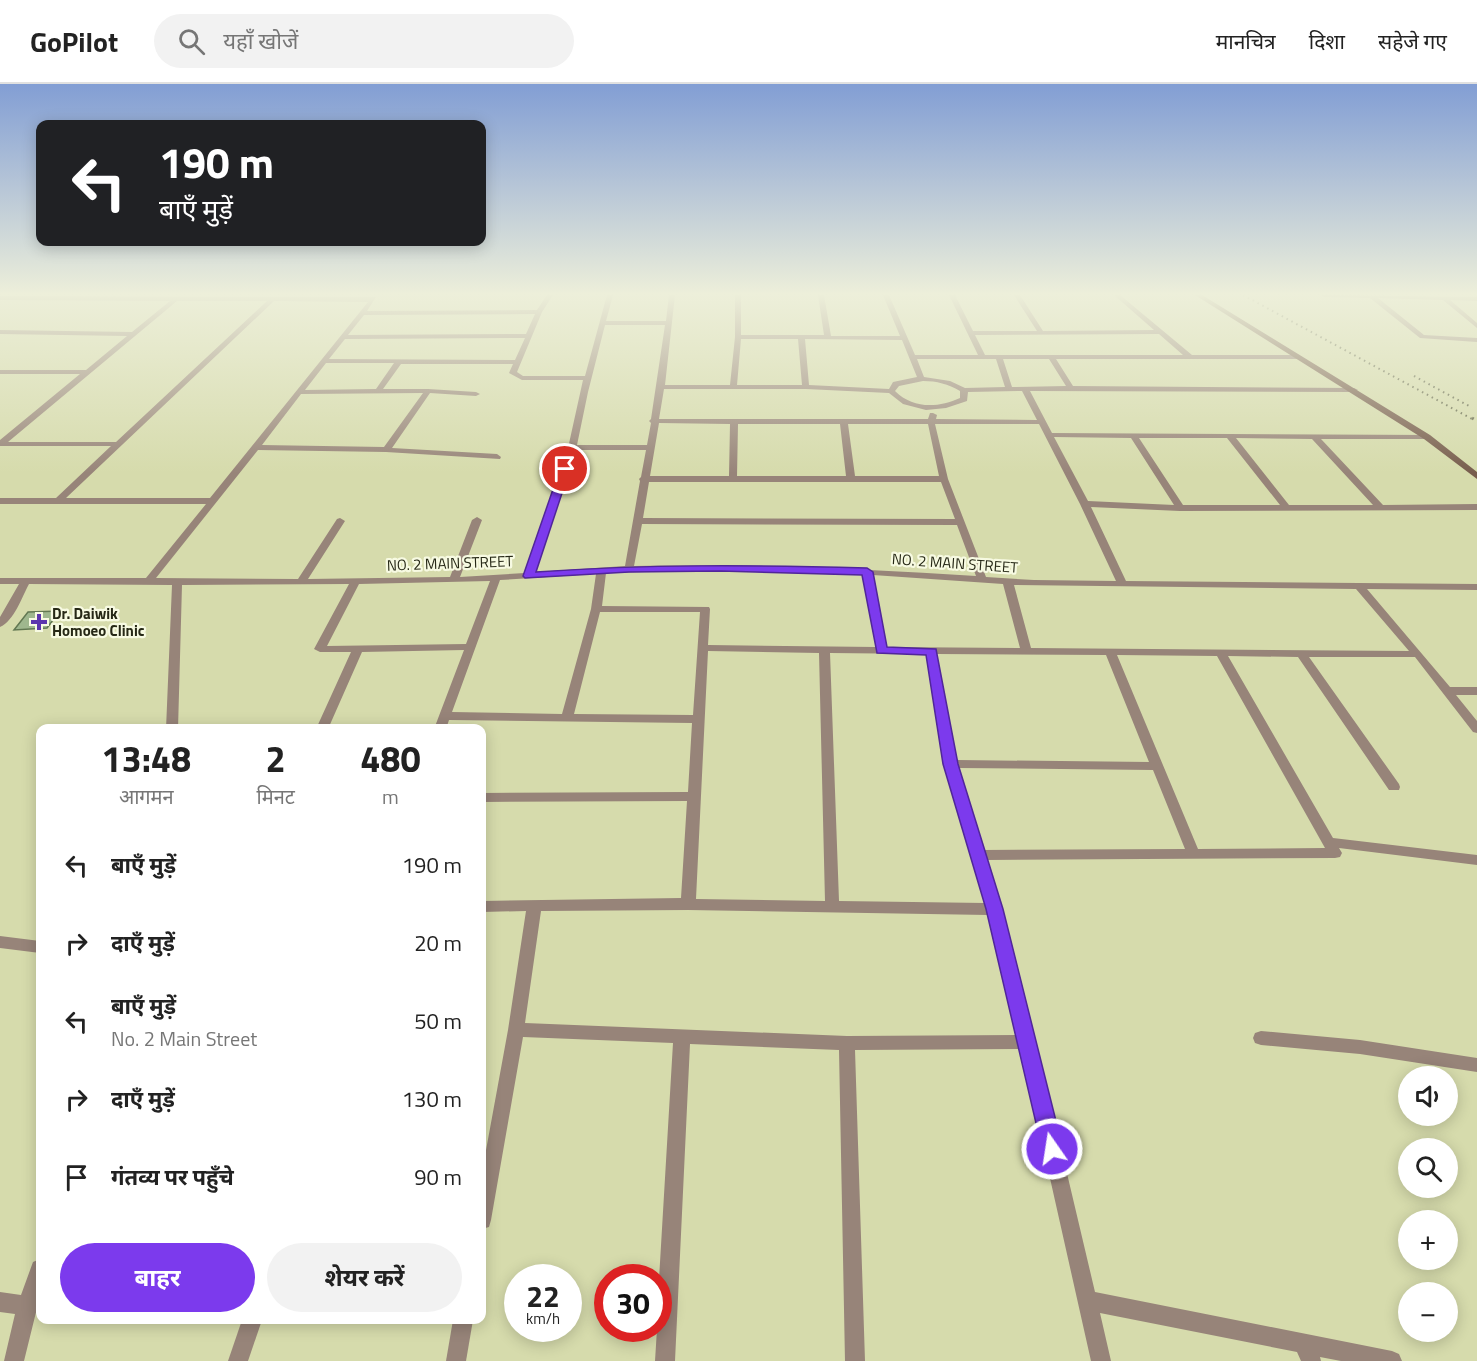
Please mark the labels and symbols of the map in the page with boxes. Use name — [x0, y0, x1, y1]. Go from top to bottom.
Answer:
pin — [539, 443, 590, 494]
street label: NO. 2 MAIN STREET — [891, 547, 1019, 579]
street label: NO. 2 MAIN STREET — [386, 549, 514, 577]
place label: Dr. Daiwik Homoeo Clinic — [52, 602, 145, 642]
marker: Dr. Daiwik Homoeo Clinic — [30, 613, 48, 631]
position arrow — [1020, 1117, 1084, 1181]
speed limit sign: 30 — [594, 1264, 672, 1342]

